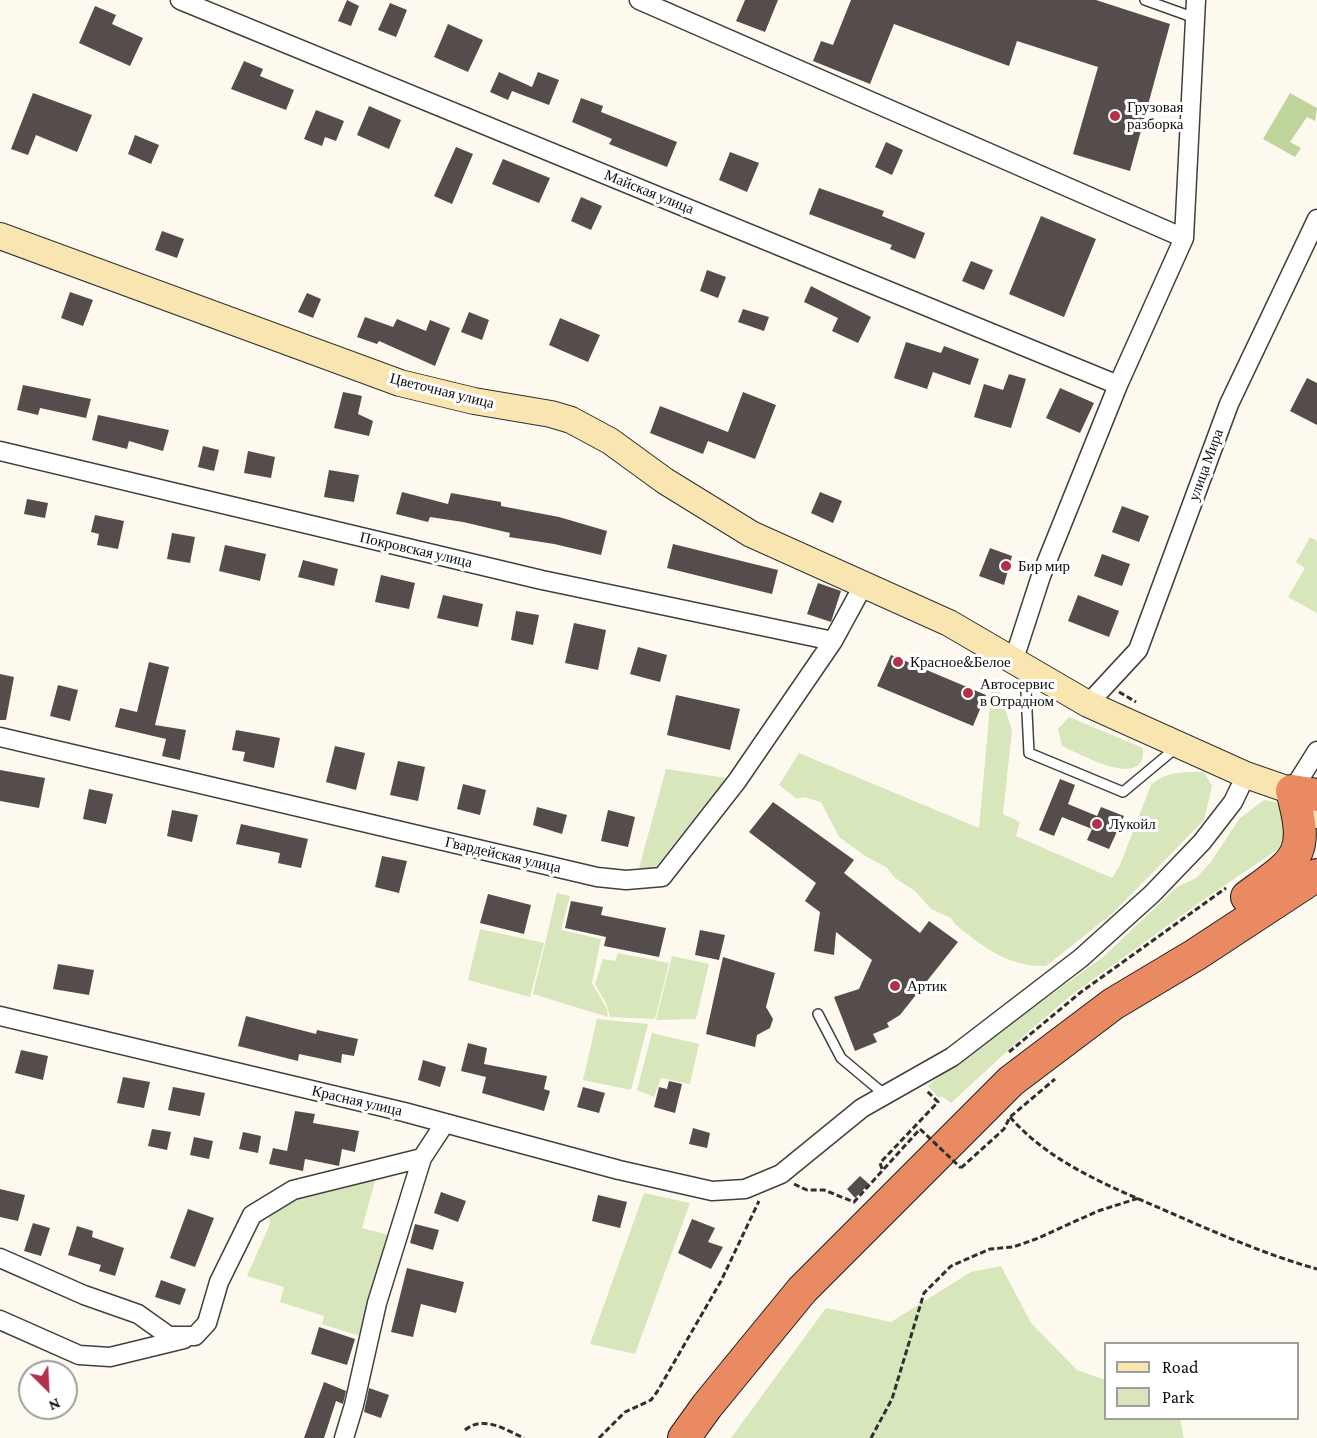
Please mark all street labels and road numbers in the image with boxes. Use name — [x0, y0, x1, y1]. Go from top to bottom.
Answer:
street label: Майская улица — [602, 166, 696, 218]
street label: Цветочная улица — [388, 369, 496, 413]
street label: улица Мира — [1185, 427, 1227, 503]
street label: Покровская улица — [358, 528, 474, 572]
street label: Гвардейская улица — [443, 833, 563, 877]
street label: Красная улица — [310, 1082, 404, 1120]

